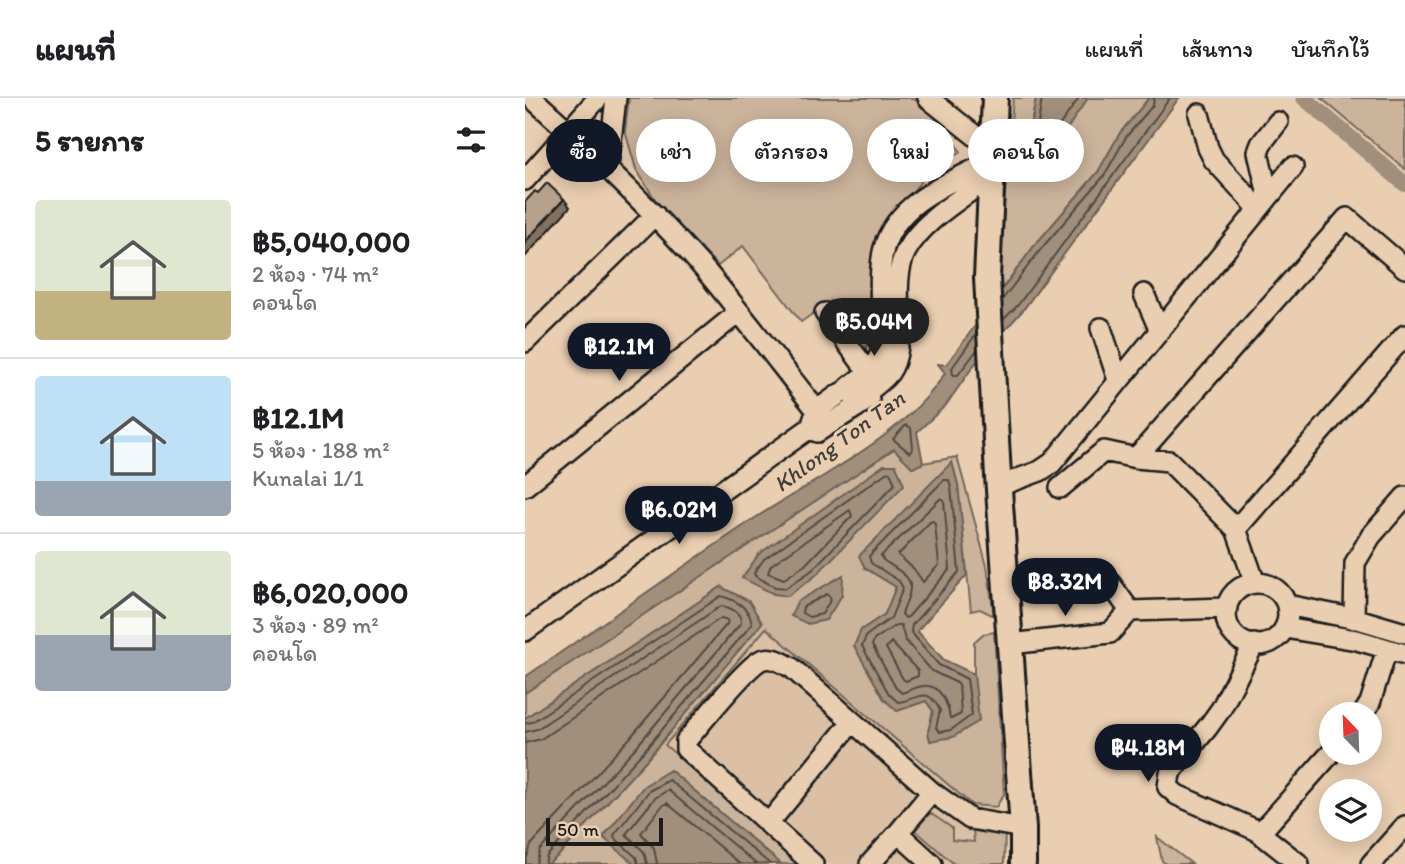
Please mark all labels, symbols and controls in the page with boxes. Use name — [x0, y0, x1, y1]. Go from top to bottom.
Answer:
text: แผนที่ — [35, 29, 116, 68]
text: แผนที่ — [1084, 34, 1143, 63]
text: เส้นทาง — [1181, 34, 1253, 63]
text: บันทึกไว้ — [1291, 34, 1370, 63]
chip: ซื้อ — [546, 119, 622, 182]
chip: เช่า — [636, 119, 716, 182]
chip: ตัวกรอง — [730, 119, 853, 182]
chip: ใหม่ — [867, 119, 954, 182]
chip: คอนโด — [968, 119, 1084, 182]
icon: filters — [452, 121, 490, 159]
text: 5 รายการ — [35, 122, 144, 159]
text: ฿5,040,000 — [252, 223, 411, 260]
icon: home — [91, 228, 175, 312]
text: 2 ห้อง · 74 m² — [252, 260, 379, 288]
text: คอนโด — [252, 288, 317, 316]
pin: ฿5.04M — [817, 299, 931, 358]
text: ฿5.04M — [835, 307, 913, 335]
pin: ฿12.1M — [562, 324, 676, 383]
text: ฿12.1M — [583, 332, 655, 360]
water label: Khlong Ton Tan — [768, 383, 911, 498]
text: ฿12.1M — [252, 399, 345, 436]
icon: home — [91, 404, 175, 488]
text: 5 ห้อง · 188 m² — [252, 436, 390, 464]
text: Kunalai 1/1 — [252, 464, 364, 492]
pin: ฿6.02M — [622, 486, 736, 546]
text: ฿6.02M — [641, 495, 717, 523]
pin: ฿8.32M — [1008, 559, 1122, 618]
text: ฿8.32M — [1028, 567, 1102, 595]
text: ฿6,020,000 — [252, 574, 408, 611]
icon: home — [91, 579, 175, 663]
text: 3 ห้อง · 89 m² — [252, 611, 379, 639]
text: คอนโด — [252, 639, 317, 667]
north arrow — [1319, 702, 1383, 765]
map controls — [1319, 702, 1382, 842]
pin: ฿4.18M — [1091, 724, 1205, 784]
text: ฿4.18M — [1111, 733, 1185, 761]
button: layers — [1319, 779, 1382, 842]
scale bar — [546, 815, 663, 847]
text: 50 m — [557, 818, 599, 841]

